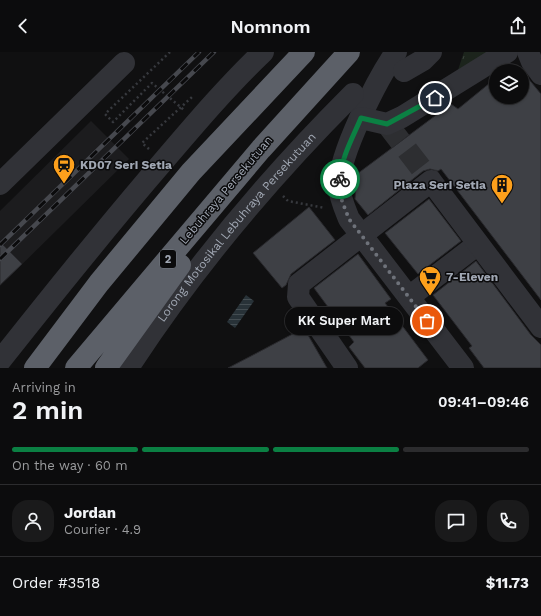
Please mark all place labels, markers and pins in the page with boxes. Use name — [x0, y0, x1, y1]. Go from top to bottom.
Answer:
pin — [418, 81, 452, 115]
station icon: KD07 Seri Setia — [51, 152, 77, 185]
place label: KD07 Seri Setia — [80, 158, 172, 172]
building icon: Plaza Seri Setia — [489, 172, 515, 205]
place label: Plaza Seri Setia — [393, 178, 486, 192]
supermarket icon: 7-Eleven — [417, 264, 443, 297]
place label: 7-Eleven — [446, 270, 498, 284]
pin — [410, 304, 444, 338]
callout: KK Super Mart — [285, 307, 403, 335]

